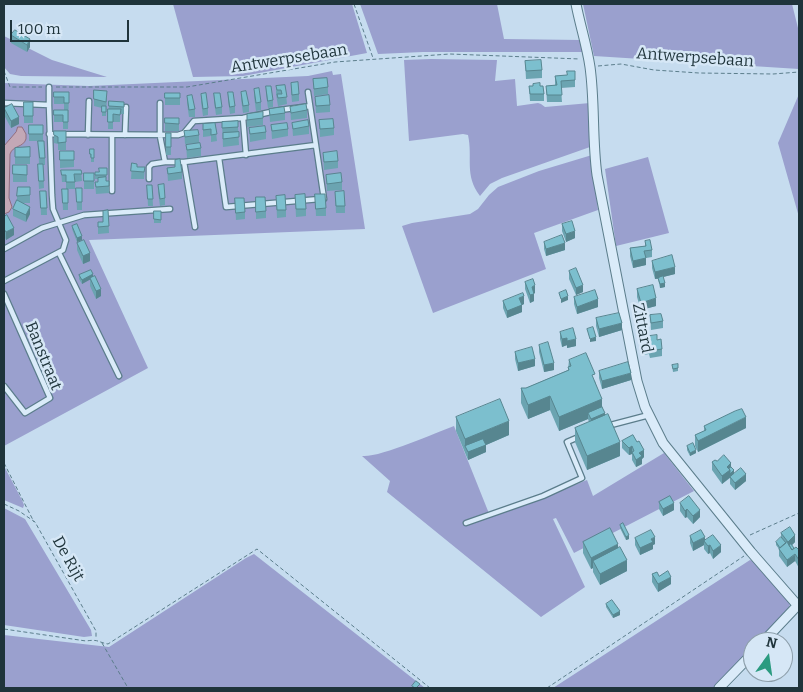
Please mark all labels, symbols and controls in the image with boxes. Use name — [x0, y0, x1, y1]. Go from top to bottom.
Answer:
scale bar — [12, 10, 131, 42]
text: 100 m — [18, 20, 61, 38]
street label: Antwerpsebaan — [229, 40, 349, 78]
street label: Antwerpsebaan — [636, 44, 754, 72]
street label: Zittard — [628, 301, 656, 355]
street label: Banstraat — [21, 319, 65, 393]
street label: De Rijt — [48, 533, 88, 585]
north arrow — [743, 632, 793, 682]
text: N — [764, 633, 779, 652]

